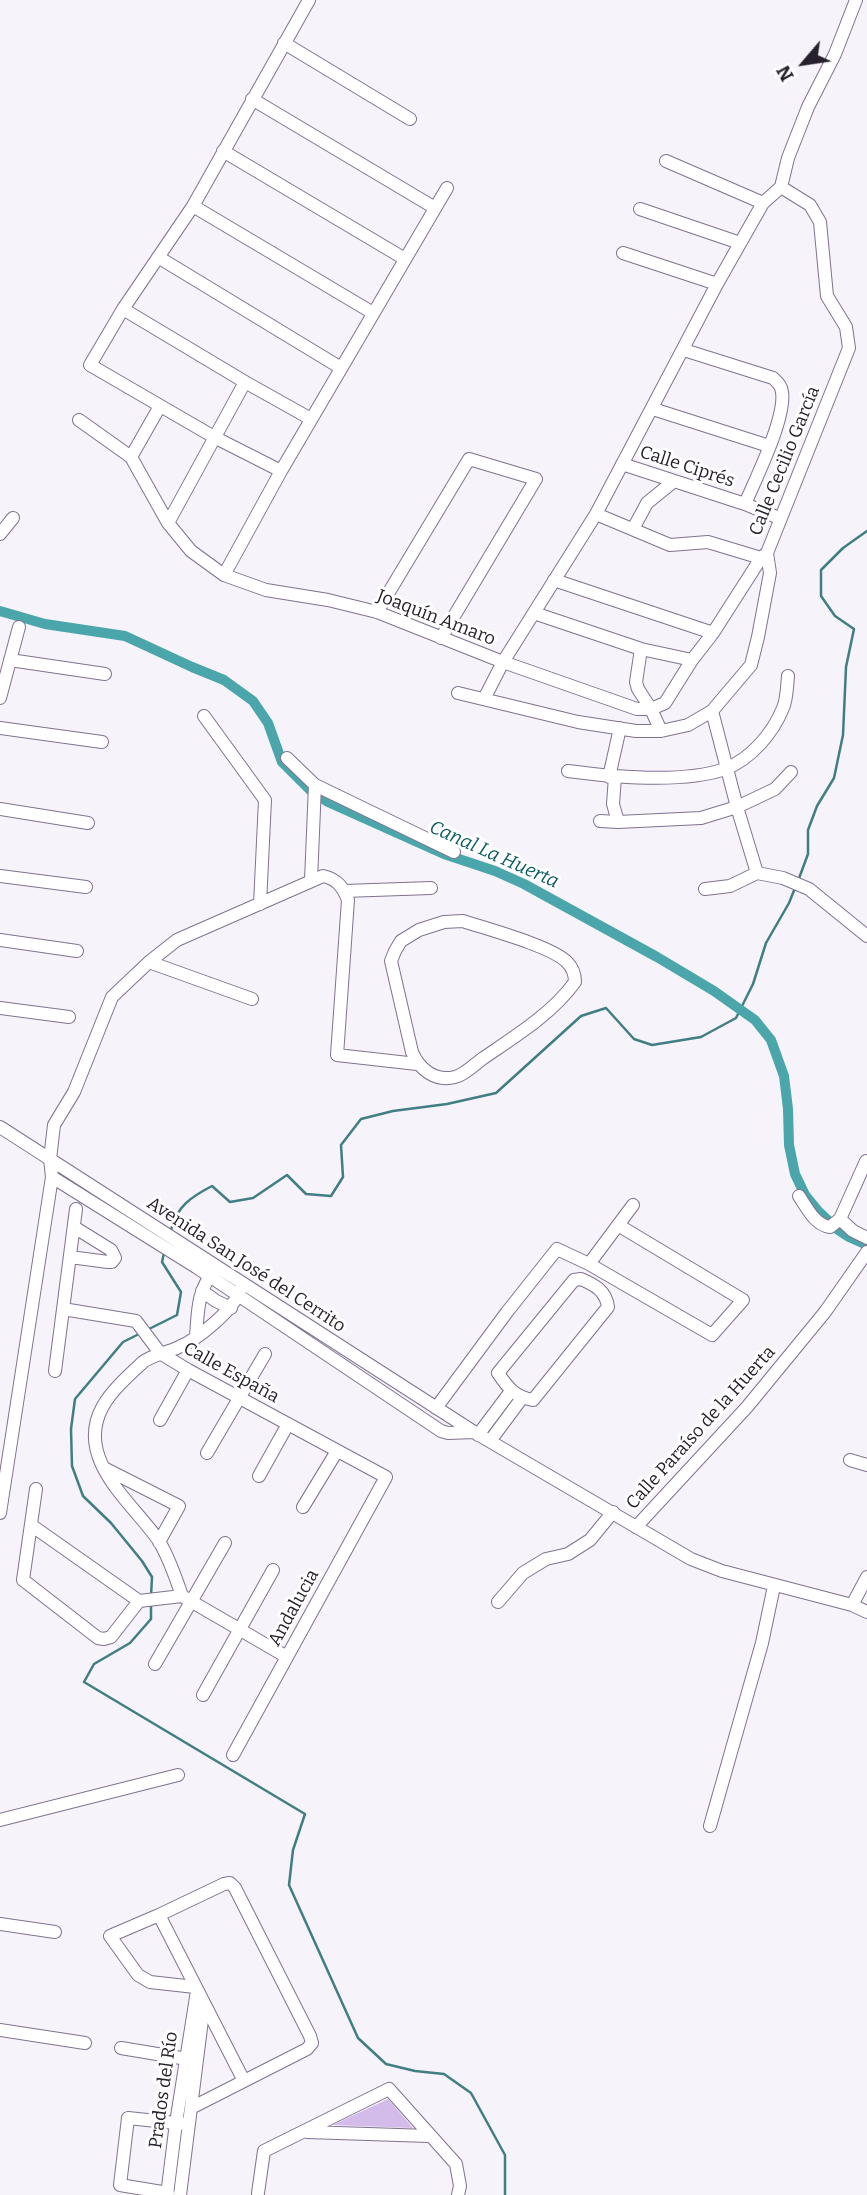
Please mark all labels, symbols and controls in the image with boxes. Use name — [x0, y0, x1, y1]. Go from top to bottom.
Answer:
north arrow — [769, 28, 839, 98]
text: N — [772, 61, 799, 85]
street label: Calle Cecilio García — [745, 383, 825, 539]
street label: Calle Ciprés — [637, 442, 737, 492]
street label: Joaquín Amaro — [374, 585, 498, 651]
water label: Canal La Huerta — [426, 816, 562, 894]
street label: Avenida San José del Cerrito — [143, 1193, 349, 1337]
street label: Calle España — [179, 1338, 283, 1408]
street label: Calle Paraíso de la Huerta — [622, 1342, 780, 1514]
street label: Andalucia — [264, 1566, 324, 1650]
street label: Prados del Río — [145, 2030, 183, 2150]

